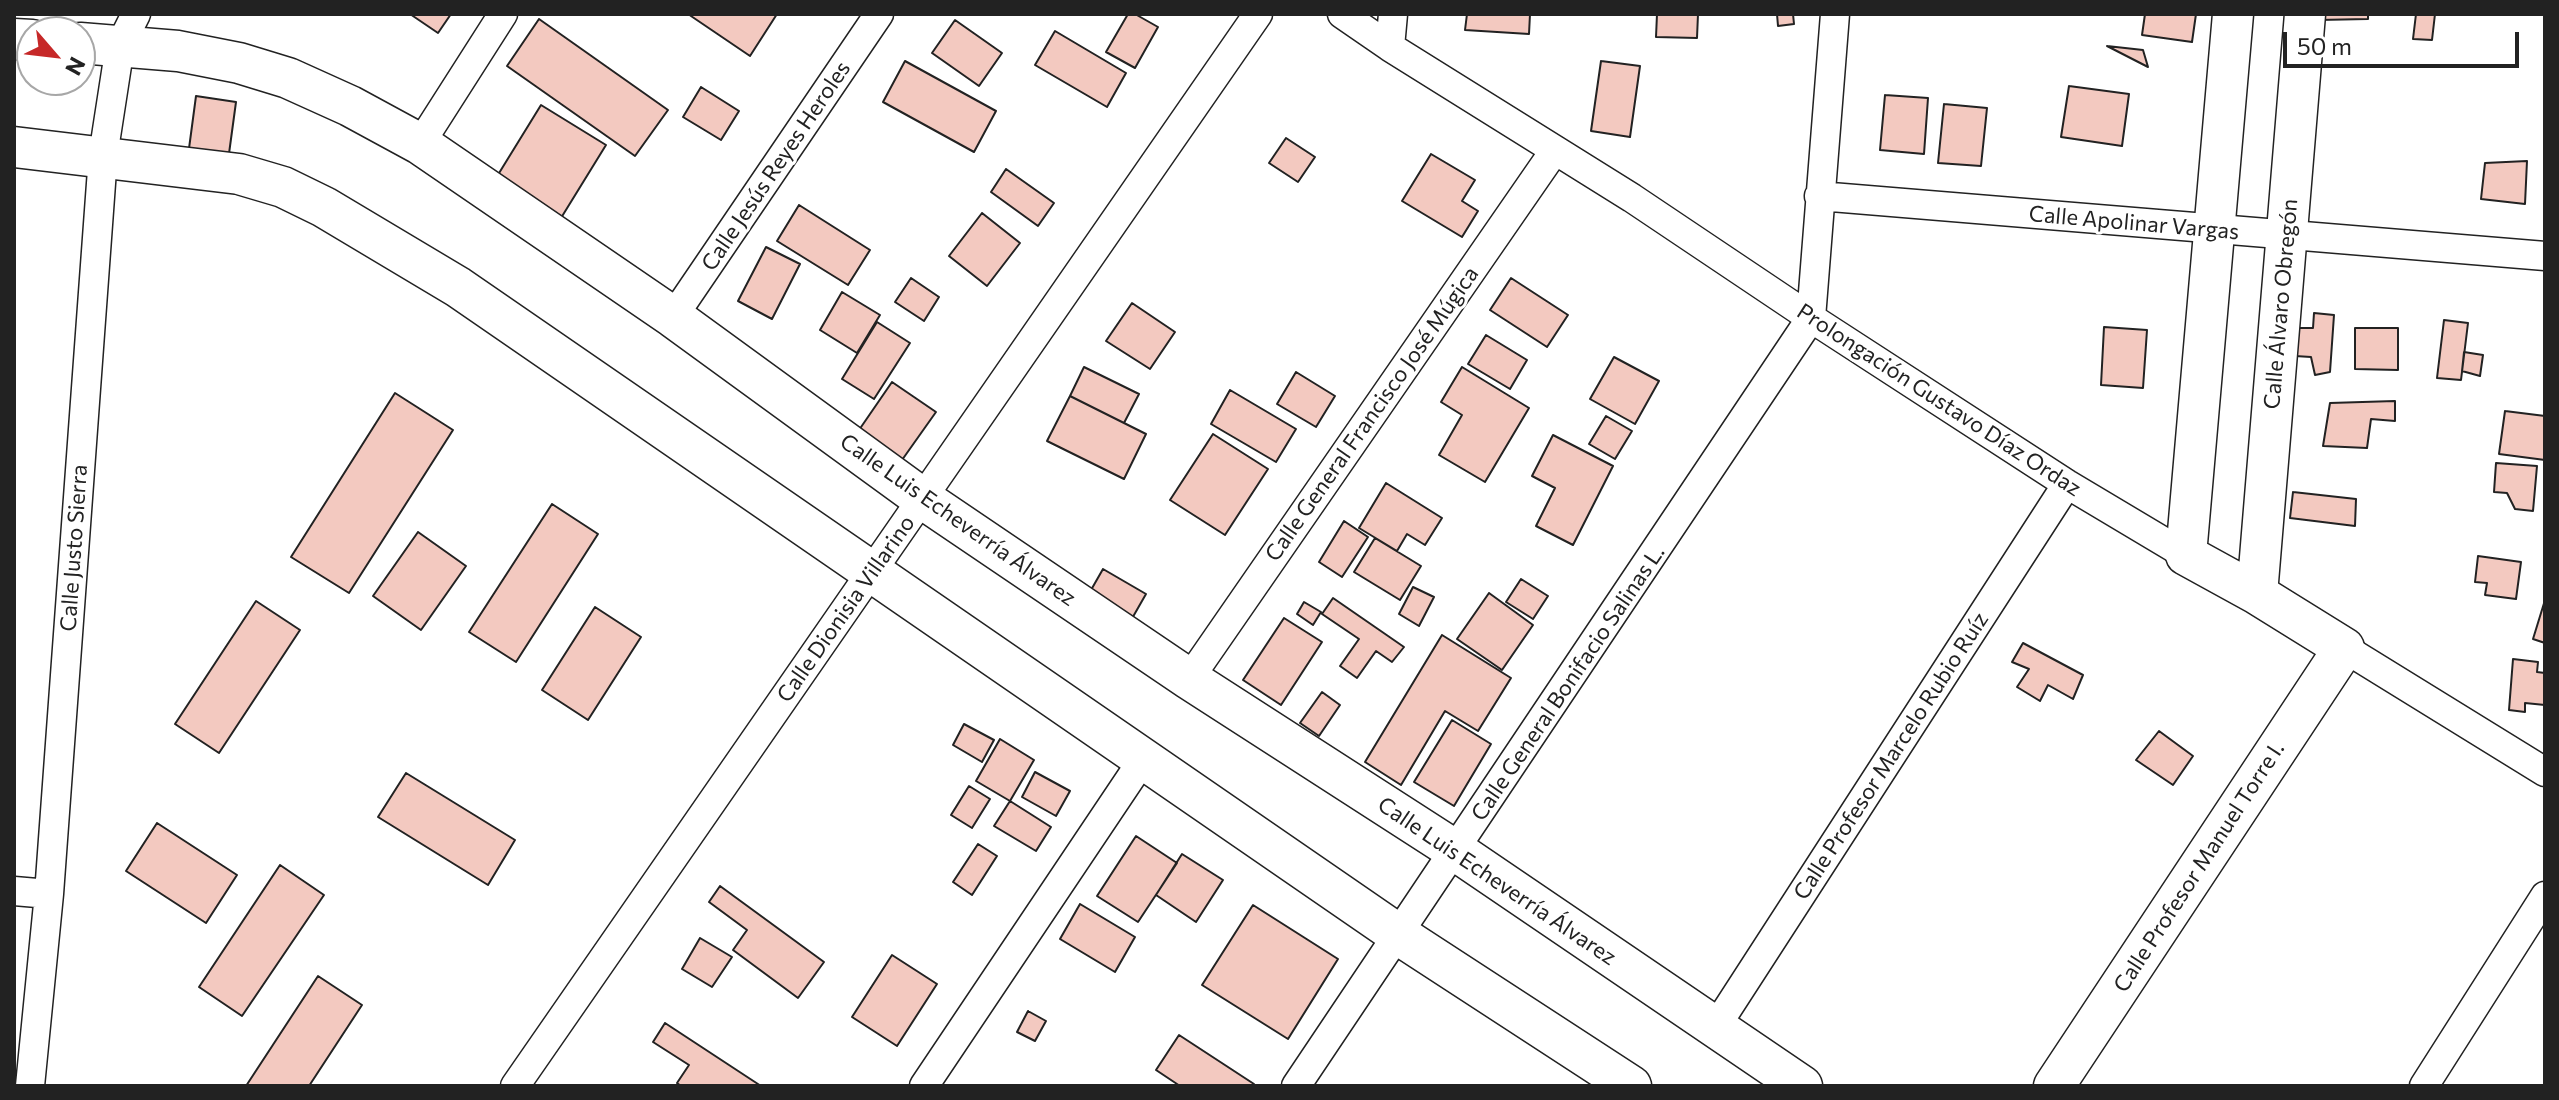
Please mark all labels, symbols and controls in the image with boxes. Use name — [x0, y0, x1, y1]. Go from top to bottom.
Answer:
north arrow — [16, 16, 96, 96]
scale bar — [2287, 16, 2523, 66]
text: 50 m — [2297, 31, 2352, 60]
text: N — [60, 53, 92, 80]
street label: Calle Jesús Reyes Heroles — [696, 56, 856, 276]
street label: Calle Álvaro Obregón — [2259, 198, 2303, 410]
street label: Calle Apolinar Vargas — [2028, 201, 2240, 245]
street label: Calle General Francisco José Múgica — [1260, 262, 1484, 566]
street label: Prolongación Gustavo Díaz Ordaz — [1792, 298, 2086, 502]
street label: Calle Luis Echeverría Álvarez — [835, 428, 1081, 612]
street label: Calle Justo Sierra — [55, 464, 93, 632]
street label: Calle Dionisia Villarino — [772, 511, 920, 707]
street label: Calle General Bonifacio Salinas L. — [1466, 540, 1670, 826]
street label: Calle Profesor Marcelo Rubio Ruíz — [1788, 607, 1994, 905]
street label: Calle Profesor Manuel Torre I. — [2108, 737, 2290, 997]
street label: Calle Luis Echeverría Álvarez — [1373, 791, 1621, 971]

